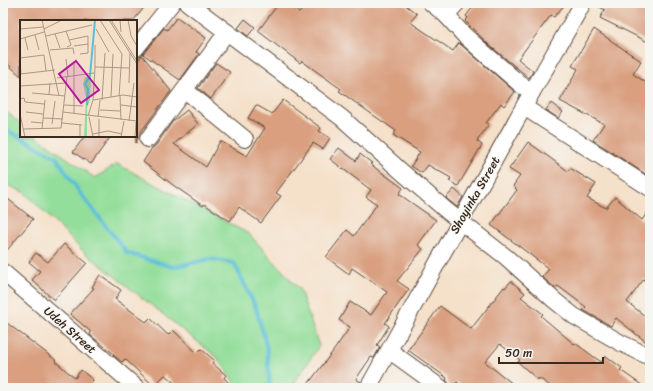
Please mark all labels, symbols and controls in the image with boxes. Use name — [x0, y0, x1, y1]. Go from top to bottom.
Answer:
inset map — [20, 20, 137, 137]
street label: Shoyinka Street — [444, 152, 506, 238]
street label: Udeh Street — [39, 301, 101, 359]
scale bar — [499, 339, 603, 365]
text: 50 m — [505, 342, 532, 364]

